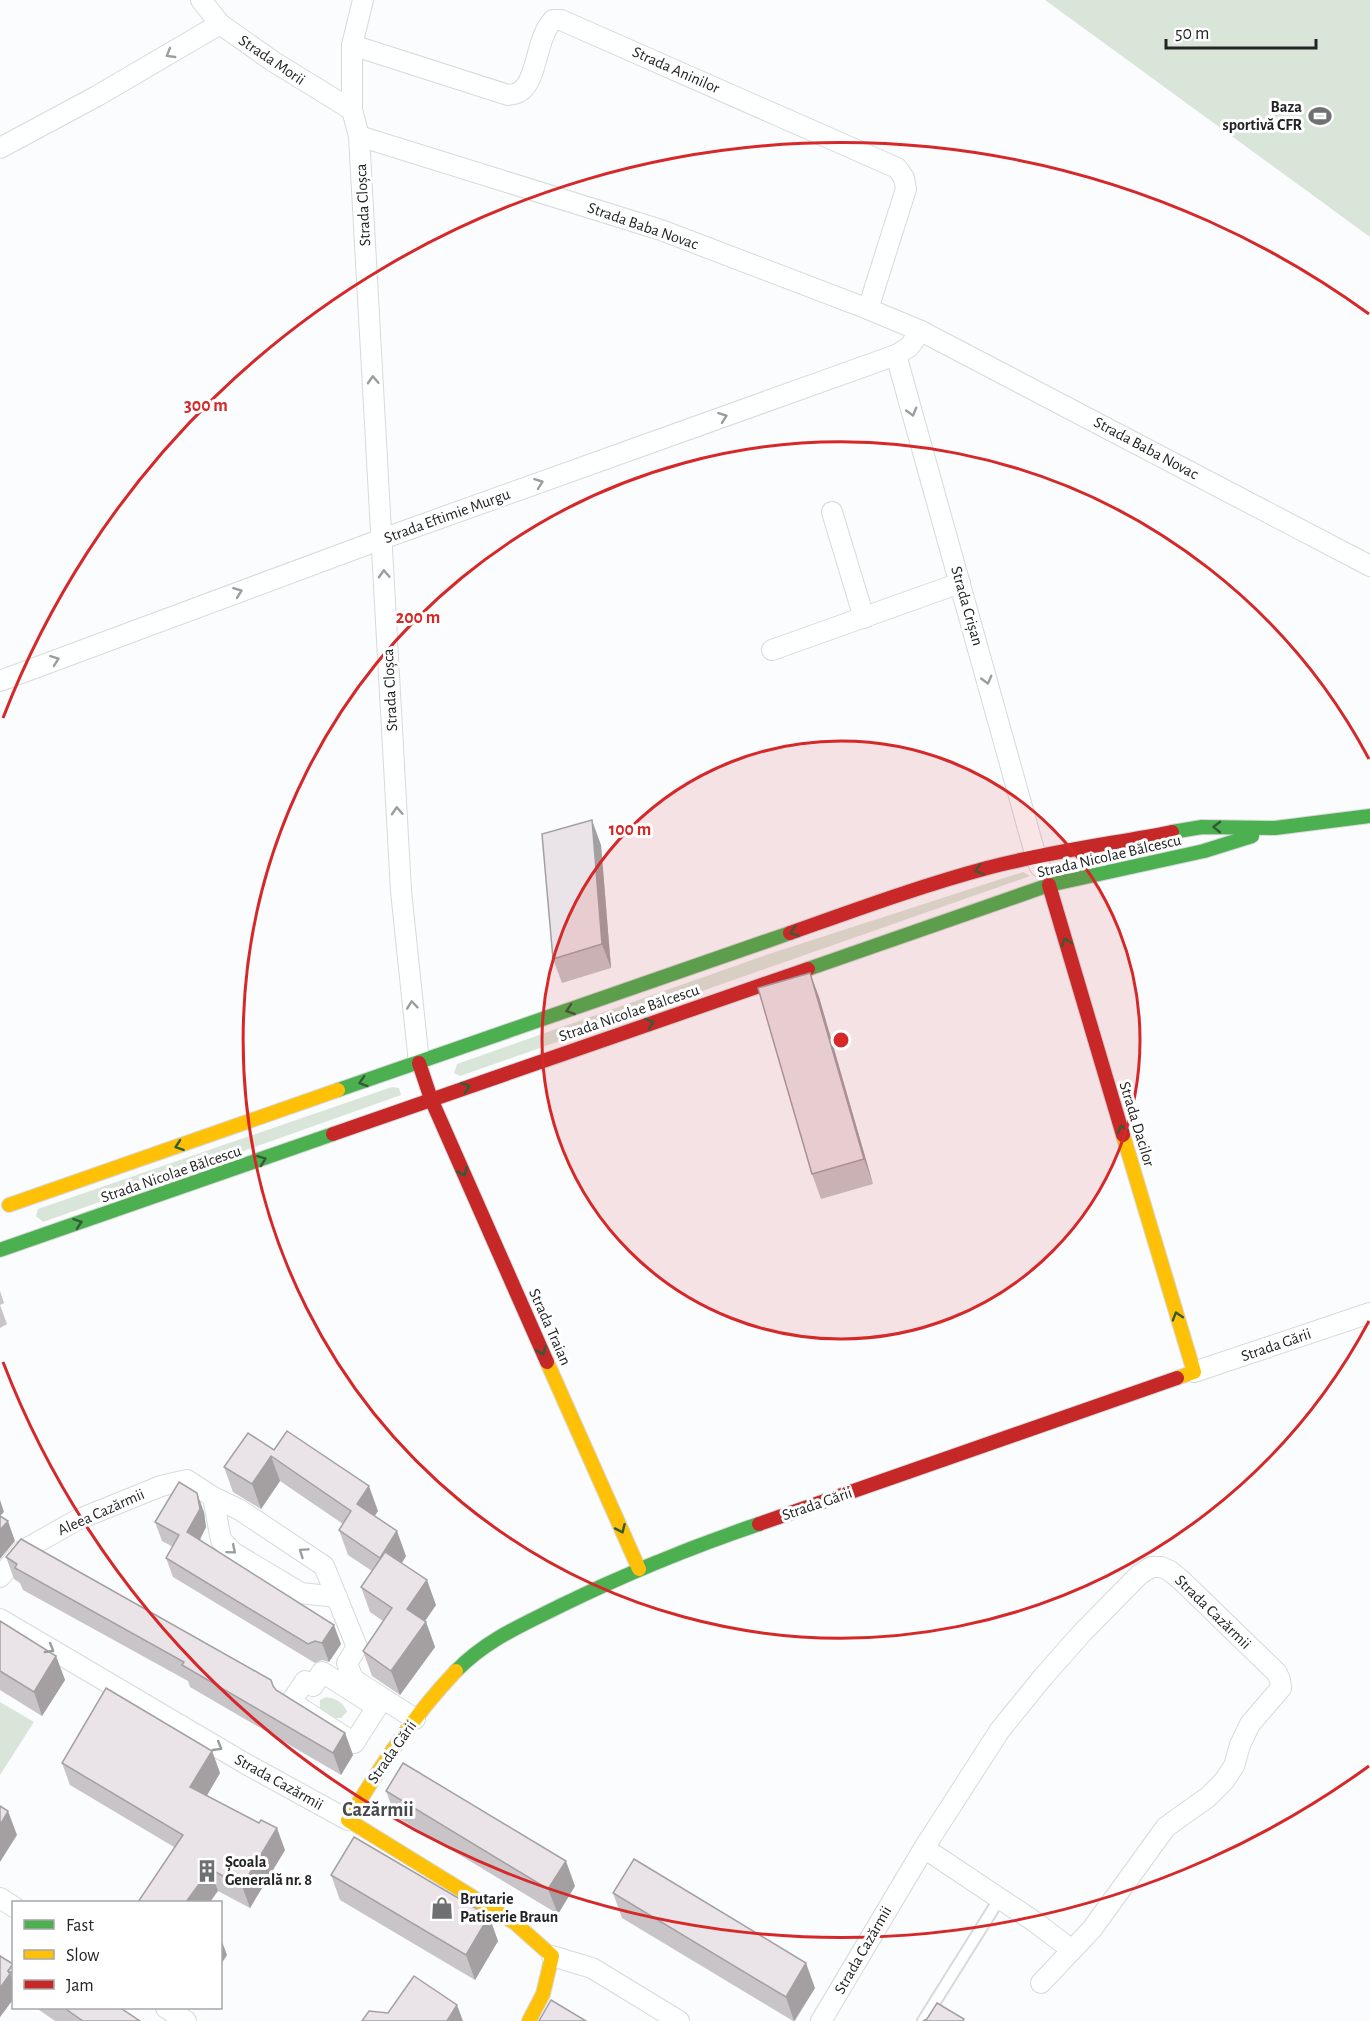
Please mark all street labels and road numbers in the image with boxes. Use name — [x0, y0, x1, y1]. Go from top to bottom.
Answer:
street label: Strada Morii — [236, 32, 308, 88]
street label: Strada Aninilor — [630, 44, 723, 97]
street label: Strada Cloșca — [353, 163, 375, 247]
street label: Strada Baba Novac — [586, 200, 700, 252]
street label: Strada Baba Novac — [1091, 414, 1201, 482]
street label: Strada Eftimie Murgu — [382, 486, 512, 546]
street label: Strada Crișan — [946, 564, 986, 648]
street label: Strada Cloșca — [380, 648, 402, 732]
street label: Strada Nicolae Bălcescu — [1035, 832, 1183, 880]
street label: Strada Nicolae Bălcescu — [557, 981, 701, 1045]
street label: Strada Dacilor — [1116, 1080, 1158, 1169]
street label: Strada Nicolae Bălcescu — [99, 1142, 243, 1206]
street label: Strada Traian — [526, 1286, 574, 1368]
street label: Strada Gării — [1239, 1326, 1313, 1364]
street label: Strada Gării — [780, 1485, 854, 1523]
street label: Aleea Cazărmii — [55, 1486, 147, 1538]
street label: Strada Cazărmii — [1172, 1572, 1254, 1652]
street label: Strada Gării — [365, 1718, 419, 1786]
street label: Strada Cazărmii — [232, 1751, 326, 1813]
street label: Strada Cazărmii — [831, 1903, 895, 1997]

